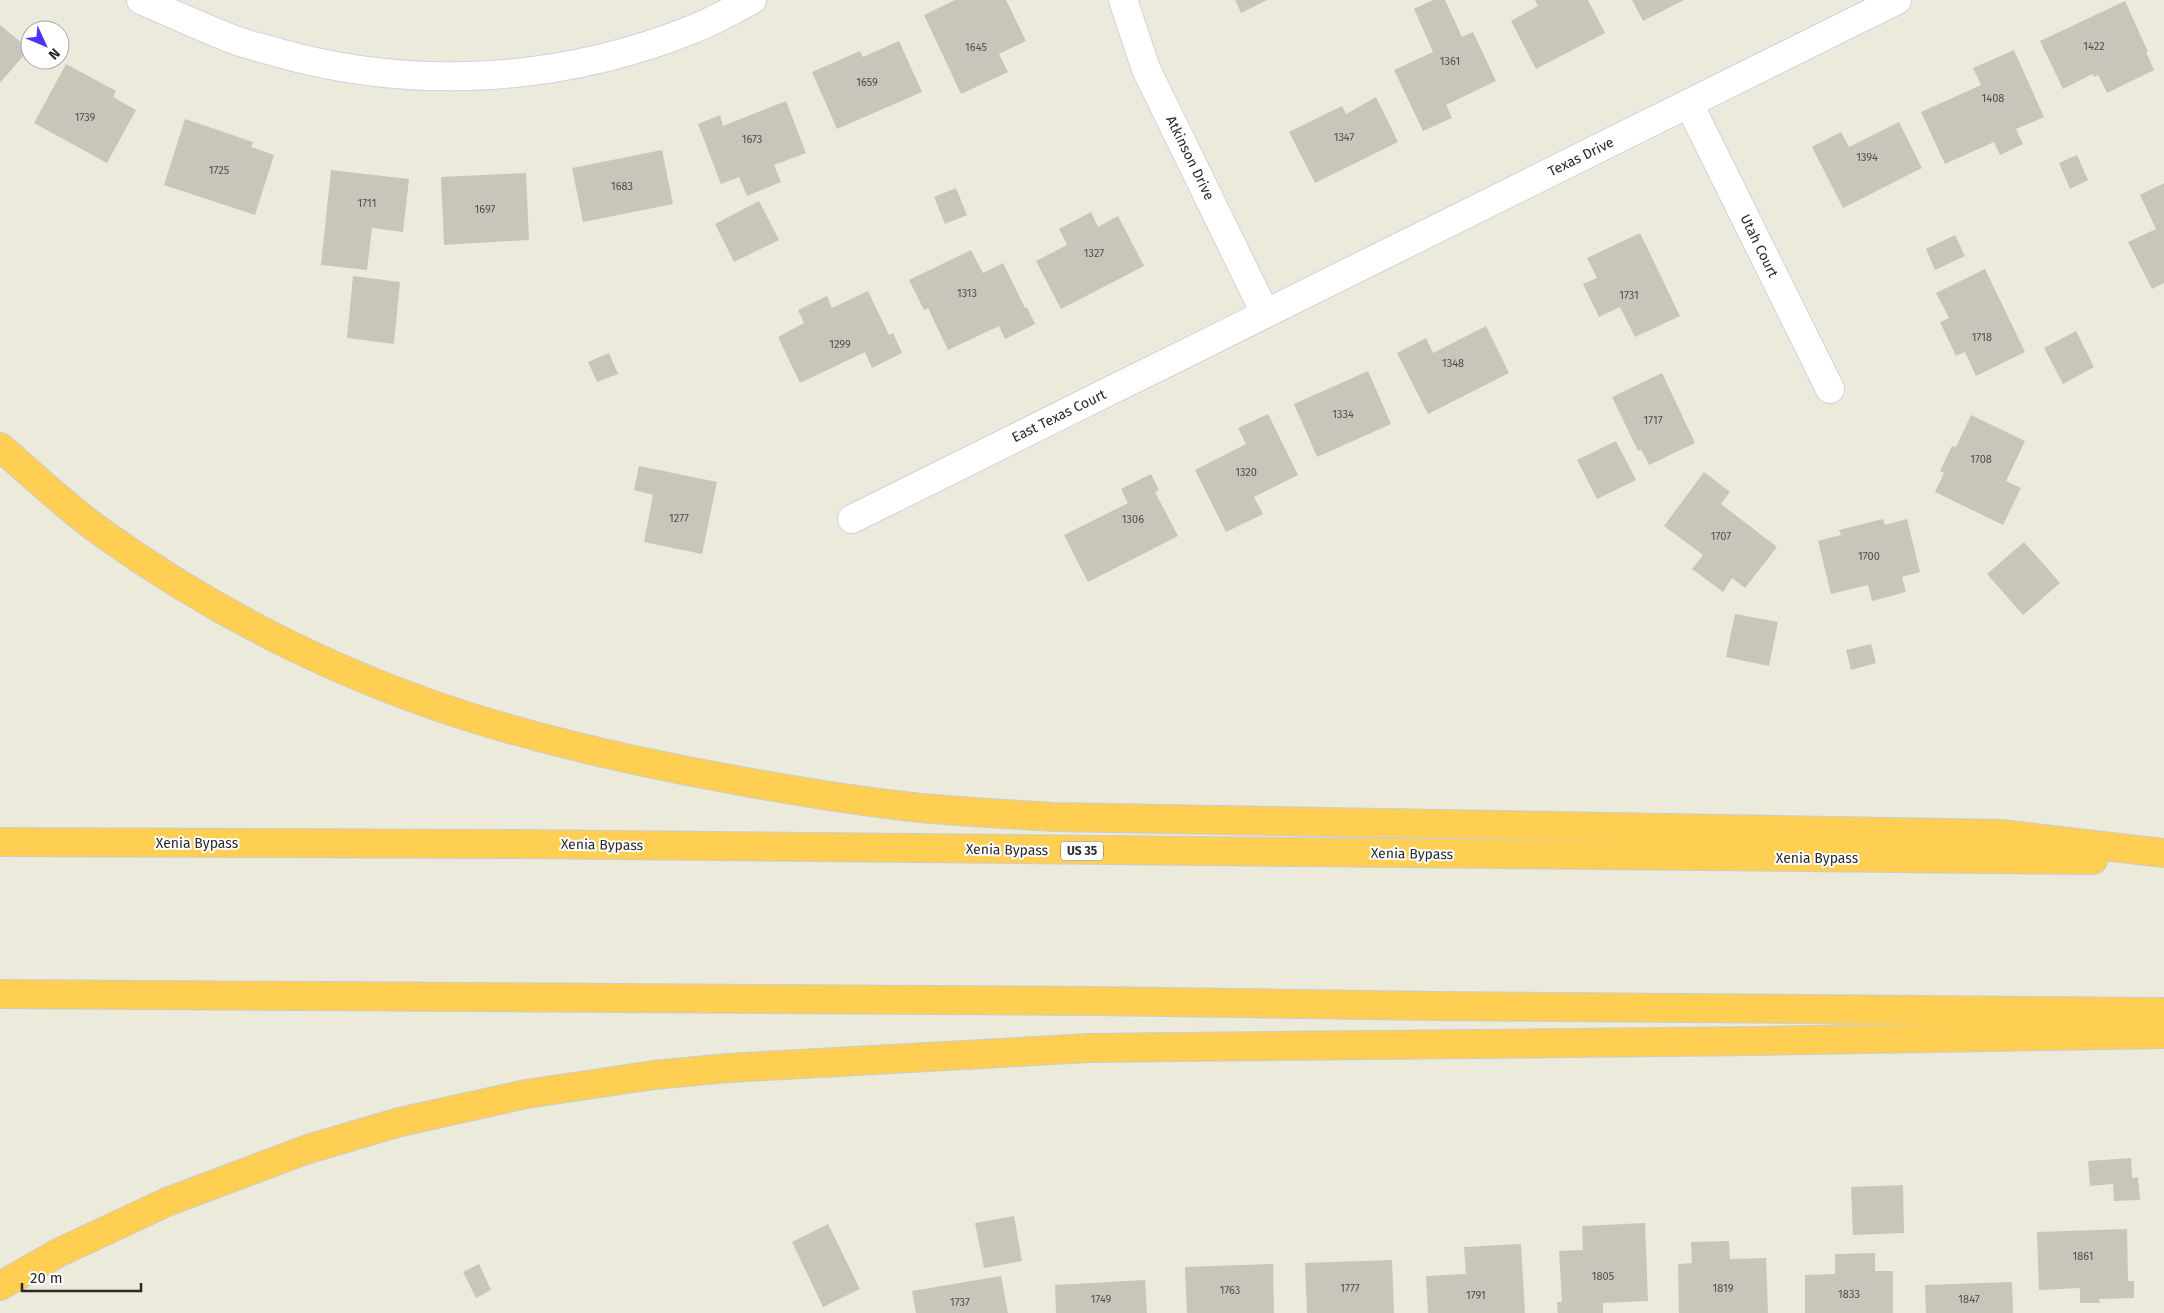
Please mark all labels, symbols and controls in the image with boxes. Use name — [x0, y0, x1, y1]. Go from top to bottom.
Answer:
north arrow — [20, 20, 70, 70]
house number: 1422 — [2083, 40, 2105, 53]
house number: 1645 — [965, 41, 987, 54]
text: N — [45, 44, 63, 63]
house number: 1361 — [1440, 55, 1460, 68]
house number: 1659 — [856, 76, 878, 89]
house number: 1408 — [1982, 92, 2004, 105]
house number: 1739 — [75, 111, 96, 124]
street label: Atkinson Drive — [1162, 113, 1218, 203]
house number: 1347 — [1334, 131, 1354, 144]
house number: 1673 — [742, 133, 762, 146]
street label: Texas Drive — [1545, 134, 1617, 180]
house number: 1394 — [1856, 151, 1878, 164]
house number: 1725 — [209, 164, 230, 177]
house number: 1683 — [611, 180, 633, 193]
house number: 1711 — [358, 197, 376, 210]
house number: 1697 — [475, 203, 496, 216]
street label: Utah Court — [1736, 212, 1782, 281]
house number: 1327 — [1084, 247, 1104, 260]
house number: 1313 — [957, 287, 977, 300]
house number: 1731 — [1619, 289, 1639, 302]
house number: 1718 — [1972, 331, 1992, 344]
house number: 1299 — [829, 338, 851, 351]
house number: 1348 — [1442, 357, 1464, 370]
street label: East Texas Court — [1009, 385, 1110, 446]
house number: 1334 — [1332, 408, 1354, 421]
house number: 1717 — [1643, 414, 1663, 427]
house number: 1708 — [1970, 453, 1992, 466]
house number: 1320 — [1235, 466, 1257, 479]
house number: 1277 — [669, 512, 689, 525]
house number: 1306 — [1122, 513, 1144, 526]
house number: 1707 — [1711, 530, 1731, 543]
house number: 1700 — [1858, 550, 1880, 563]
street label: Xenia Bypass — [156, 835, 239, 852]
street label: Xenia Bypass — [561, 836, 644, 854]
street label: Xenia Bypass — [966, 841, 1049, 859]
road number: US 35 — [1061, 841, 1103, 860]
street label: Xenia Bypass — [1371, 845, 1454, 863]
street label: Xenia Bypass — [1776, 850, 1859, 867]
house number: 1861 — [2073, 1250, 2093, 1263]
scale bar — [22, 1260, 141, 1292]
text: 20 m — [30, 1269, 63, 1287]
house number: 1805 — [1592, 1270, 1615, 1283]
house number: 1777 — [1340, 1282, 1360, 1295]
house number: 1819 — [1712, 1282, 1734, 1295]
house number: 1763 — [1220, 1284, 1240, 1297]
house number: 1833 — [1838, 1288, 1860, 1301]
house number: 1791 — [1466, 1289, 1486, 1302]
house number: 1749 — [1091, 1293, 1112, 1306]
house number: 1847 — [1958, 1293, 1980, 1306]
house number: 1737 — [950, 1296, 970, 1309]

